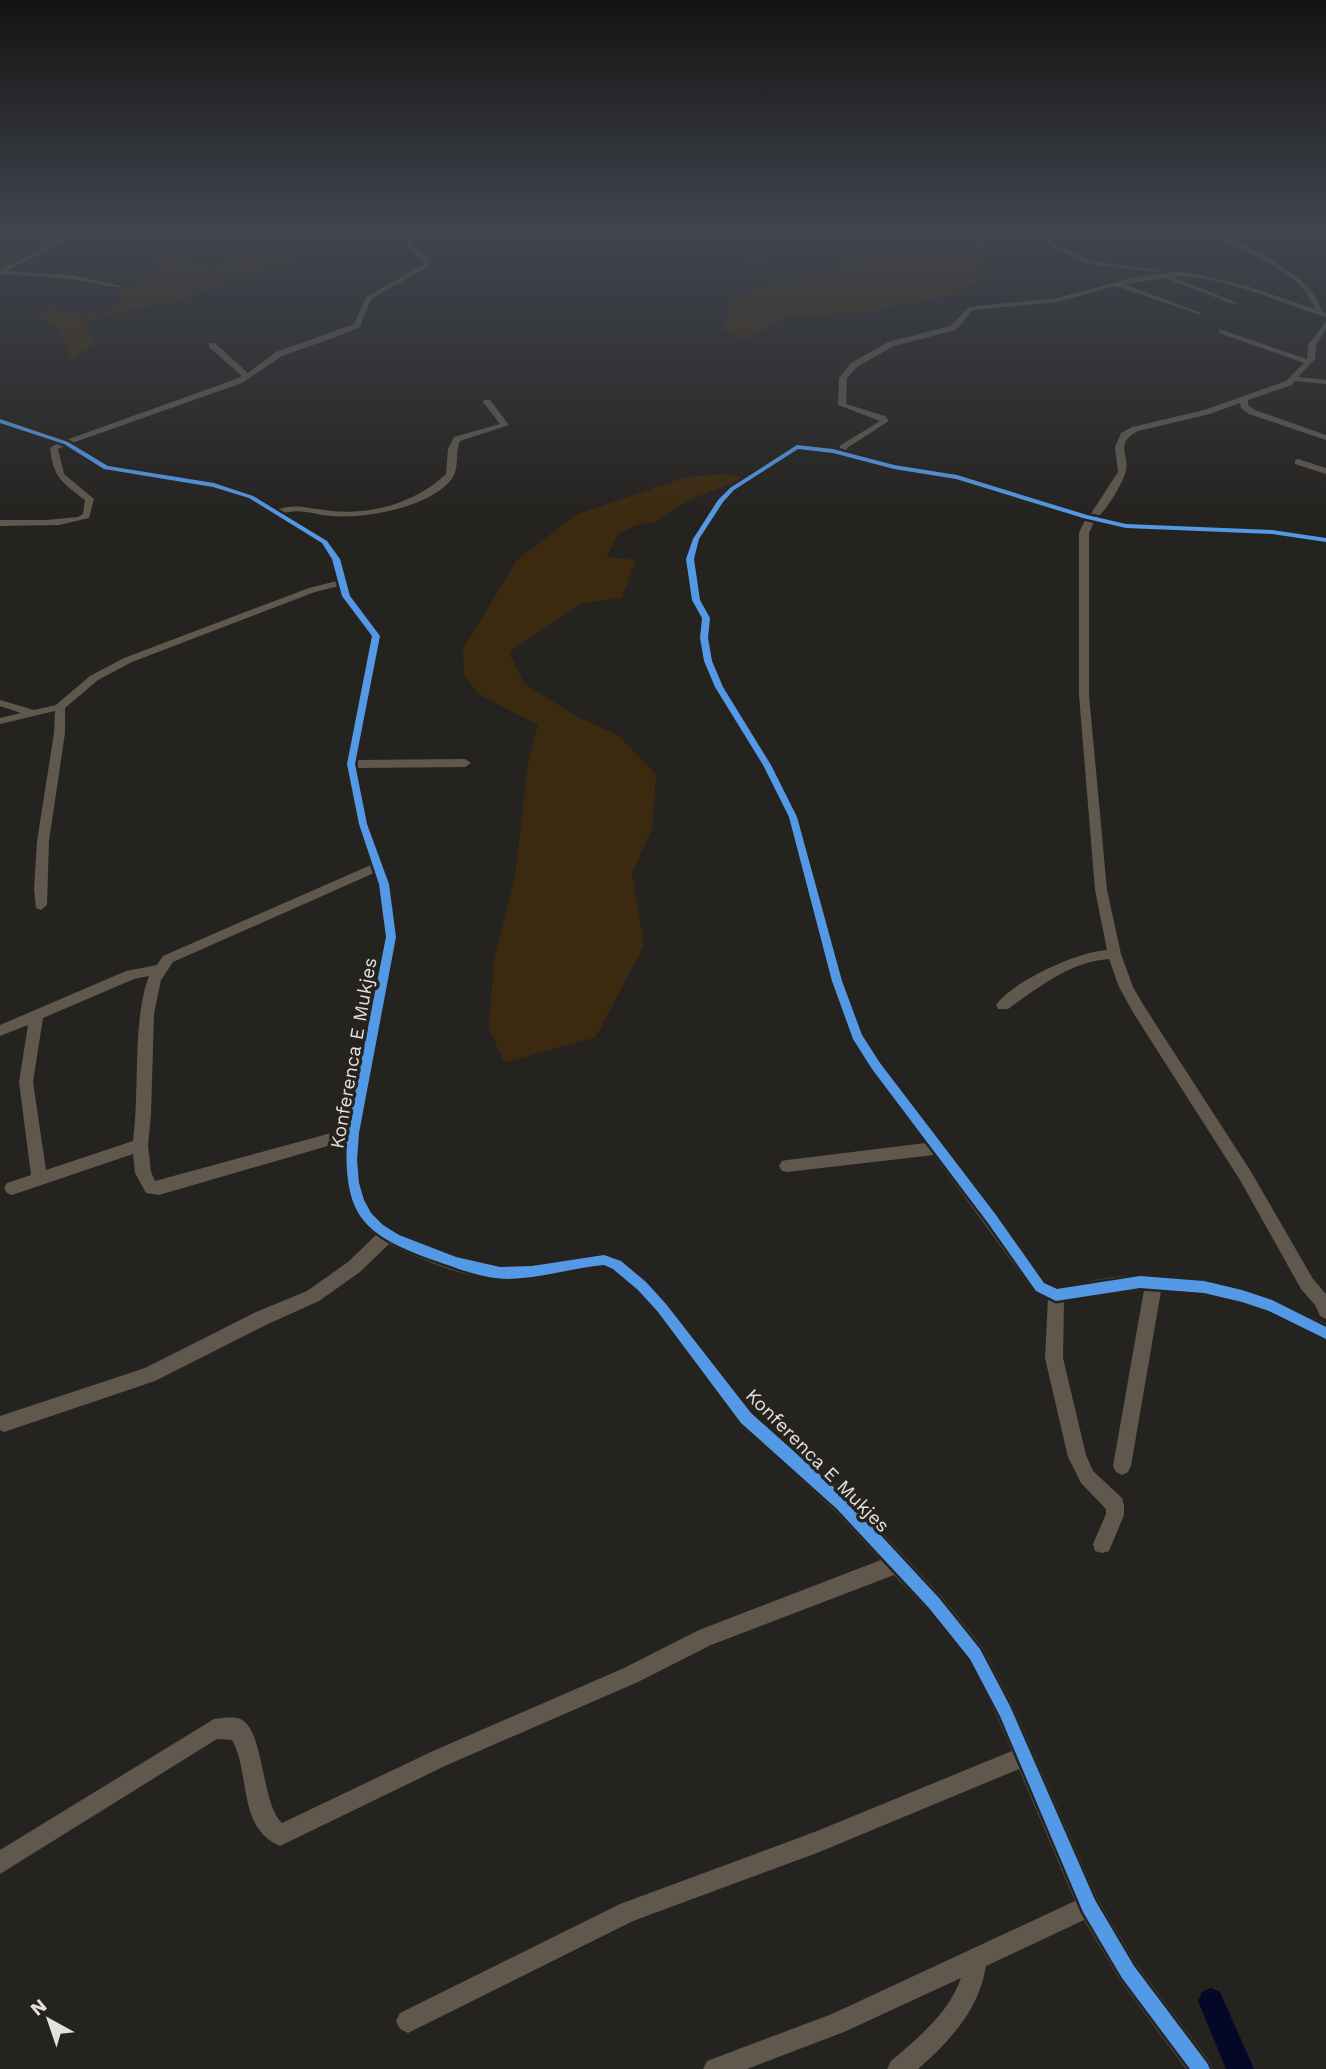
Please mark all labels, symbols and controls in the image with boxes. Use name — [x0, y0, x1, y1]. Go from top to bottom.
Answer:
street label: Konferenca E Mukjes — [325, 956, 382, 1150]
street label: Konferenca E Mukjes — [741, 1384, 894, 1537]
north arrow — [14, 1985, 84, 2055]
text: N — [26, 1994, 51, 2021]

